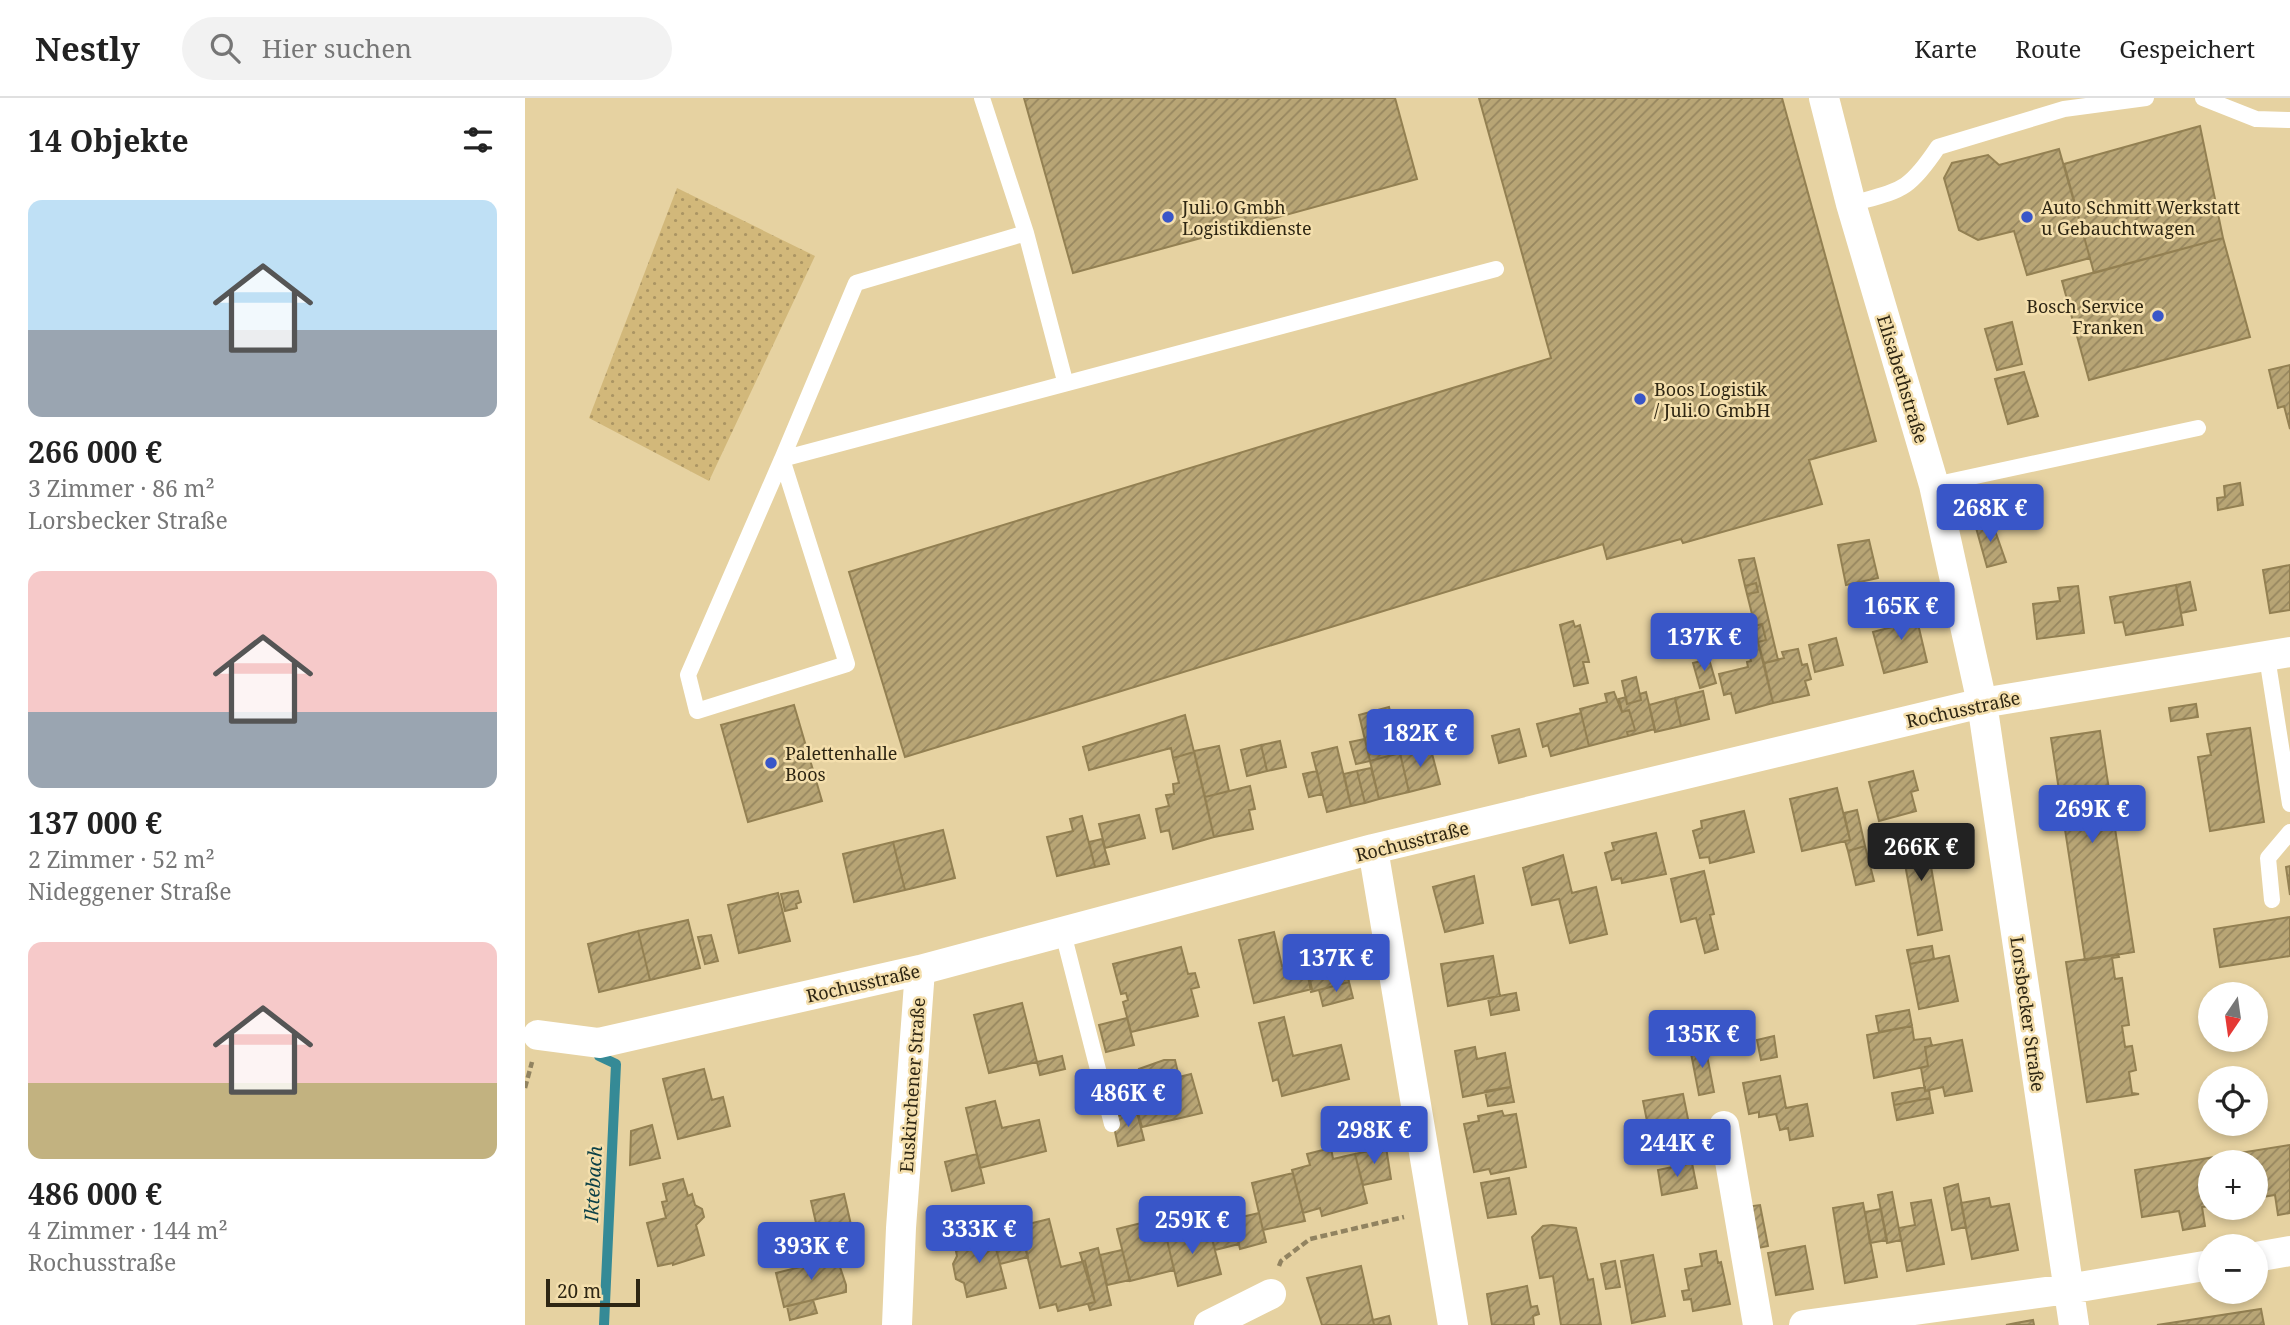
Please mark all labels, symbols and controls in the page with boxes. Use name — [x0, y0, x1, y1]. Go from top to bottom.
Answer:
search box — [182, 17, 672, 80]
text: Nestly — [35, 26, 140, 71]
icon: search — [206, 29, 244, 67]
text: Hier suchen — [262, 30, 412, 66]
text: Karte — [1914, 32, 1977, 65]
text: Route — [2015, 32, 2081, 65]
text: Gespeichert — [2119, 32, 2255, 65]
text: 14 Objekte — [28, 120, 189, 161]
icon: filters — [459, 121, 497, 159]
place label: Juli.O Gmbh Logistikdienste — [1181, 195, 1312, 240]
place label: Auto Schmitt Werkstatt u Gebauchtwagen — [2041, 195, 2240, 240]
marker: Juli.O Gmbh Logistikdienste — [1160, 209, 1176, 225]
marker: Auto Schmitt Werkstatt u Gebauchtwagen — [2019, 209, 2035, 225]
icon: home — [200, 245, 326, 371]
place label: Bosch Service Franken — [2026, 294, 2144, 339]
marker: Bosch Service Franken — [2150, 308, 2166, 324]
street label: Elisabethstraße — [1872, 312, 1934, 446]
place label: Boos Logistik / Juli.O GmbH — [1654, 377, 1770, 422]
marker: Boos Logistik / Juli.O GmbH — [1632, 391, 1648, 407]
text: 266 000 € — [28, 431, 162, 472]
text: 3 Zimmer · 86 m² — [28, 472, 215, 504]
pin: 268K € — [1933, 484, 2047, 544]
text: 268K € — [1953, 491, 2027, 523]
text: Lorsbecker Straße — [28, 504, 228, 536]
pin: 165K € — [1844, 582, 1958, 642]
text: 165K € — [1864, 589, 1938, 621]
pin: 137K € — [1647, 614, 1761, 673]
icon: home — [200, 616, 326, 742]
text: 137K € — [1667, 620, 1741, 652]
street label: Rochusstraße — [1904, 685, 2022, 733]
pin: 182K € — [1363, 710, 1477, 769]
text: 182K € — [1383, 716, 1457, 748]
place label: Palettenhalle Boos — [785, 741, 897, 786]
marker: Palettenhalle Boos — [763, 755, 779, 771]
pin: 269K € — [2035, 786, 2149, 845]
text: 269K € — [2055, 792, 2129, 824]
text: 137 000 € — [28, 802, 162, 843]
street label: Rochusstraße — [1353, 815, 1471, 867]
pin: 266K € — [1864, 824, 1978, 883]
text: 266K € — [1884, 830, 1958, 862]
text: 2 Zimmer · 52 m² — [28, 843, 215, 875]
text: Nideggener Straße — [28, 875, 231, 907]
pin: 137K € — [1279, 934, 1393, 994]
street label: Lorsbecker Straße — [2005, 935, 2051, 1093]
text: 137K € — [1299, 941, 1373, 973]
street label: Rochusstraße — [804, 958, 922, 1008]
north arrow — [2198, 982, 2268, 1052]
map controls — [2198, 982, 2268, 1304]
icon: home — [200, 987, 326, 1113]
street label: Euskirchener Straße — [894, 997, 930, 1173]
pin: 135K € — [1645, 1010, 1759, 1070]
text: 135K € — [1665, 1017, 1739, 1049]
button: locate — [2198, 1066, 2268, 1136]
pin: 486K € — [1071, 1070, 1185, 1129]
text: 486K € — [1091, 1076, 1165, 1108]
pin: 298K € — [1317, 1107, 1431, 1166]
text: 298K € — [1337, 1113, 1411, 1145]
pin: 244K € — [1620, 1119, 1734, 1179]
text: 244K € — [1640, 1126, 1714, 1158]
water label: Iktebach — [578, 1145, 608, 1224]
button: + — [2198, 1150, 2268, 1220]
text: 486 000 € — [28, 1173, 162, 1214]
pin: 259K € — [1135, 1196, 1249, 1256]
text: 259K € — [1155, 1203, 1229, 1235]
pin: 333K € — [922, 1206, 1036, 1265]
text: 333K € — [942, 1212, 1016, 1244]
text: 4 Zimmer · 144 m² — [28, 1214, 228, 1246]
pin: 393K € — [754, 1222, 868, 1282]
text: 393K € — [774, 1229, 848, 1261]
button: − — [2198, 1234, 2268, 1304]
text: Rochusstraße — [28, 1246, 176, 1278]
scale bar — [546, 1276, 641, 1308]
text: 20 m — [557, 1278, 601, 1304]

